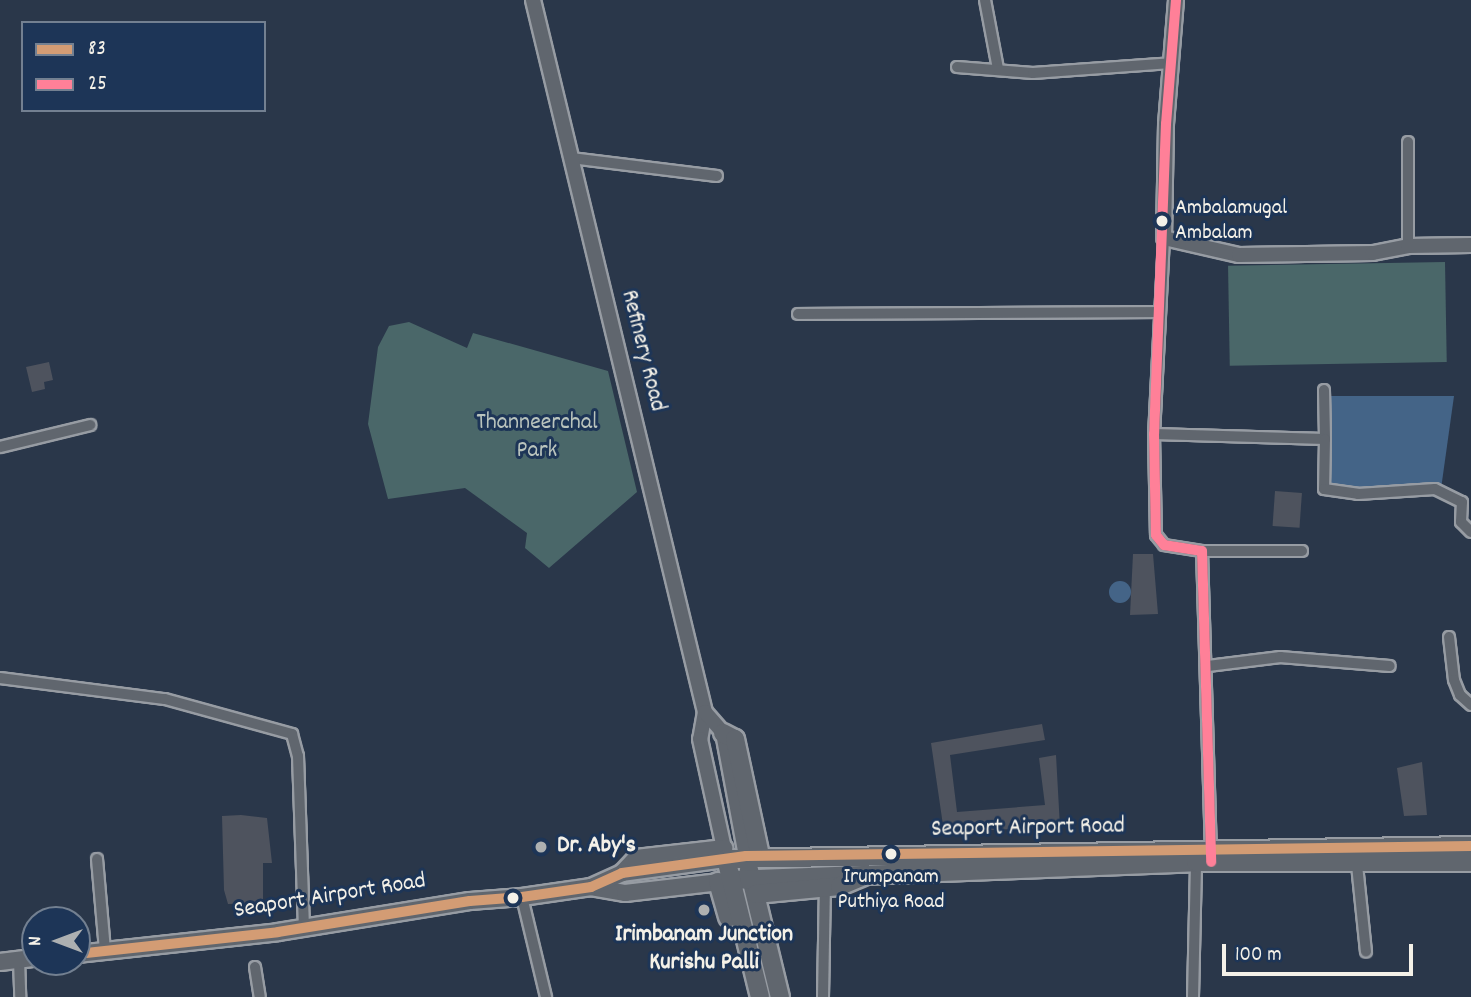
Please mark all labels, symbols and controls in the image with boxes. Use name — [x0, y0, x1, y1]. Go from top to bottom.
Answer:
legend — [21, 21, 266, 112]
text: 83 — [88, 35, 106, 65]
text: 25 — [88, 70, 107, 100]
place label: Ambalamugal Ambalam — [1175, 195, 1287, 246]
marker: Ambalamugal Ambalam — [1155, 214, 1169, 228]
street label: Refinery Road — [613, 287, 671, 415]
park label: Thanneerchal Park — [476, 410, 598, 466]
street label: Seaport Airport Road — [931, 813, 1125, 845]
place label: Dr. Aby's — [557, 833, 636, 861]
marker: Dr. Aby's — [531, 837, 551, 857]
marker: Irumpanam Puthiya Road — [884, 847, 898, 861]
place label: Irumpanam Puthiya Road — [837, 864, 945, 916]
street label: Seaport Airport Road — [232, 868, 428, 926]
unlabelled marker — [506, 891, 520, 905]
marker: Irimbanam Junction Kurishu Palli — [696, 902, 712, 918]
north arrow — [21, 906, 91, 976]
place label: Irimbanam Junction Kurishu Palli — [615, 922, 793, 978]
scale bar — [1226, 930, 1417, 974]
text: N — [23, 936, 50, 946]
text: 100 m — [1235, 941, 1282, 971]

